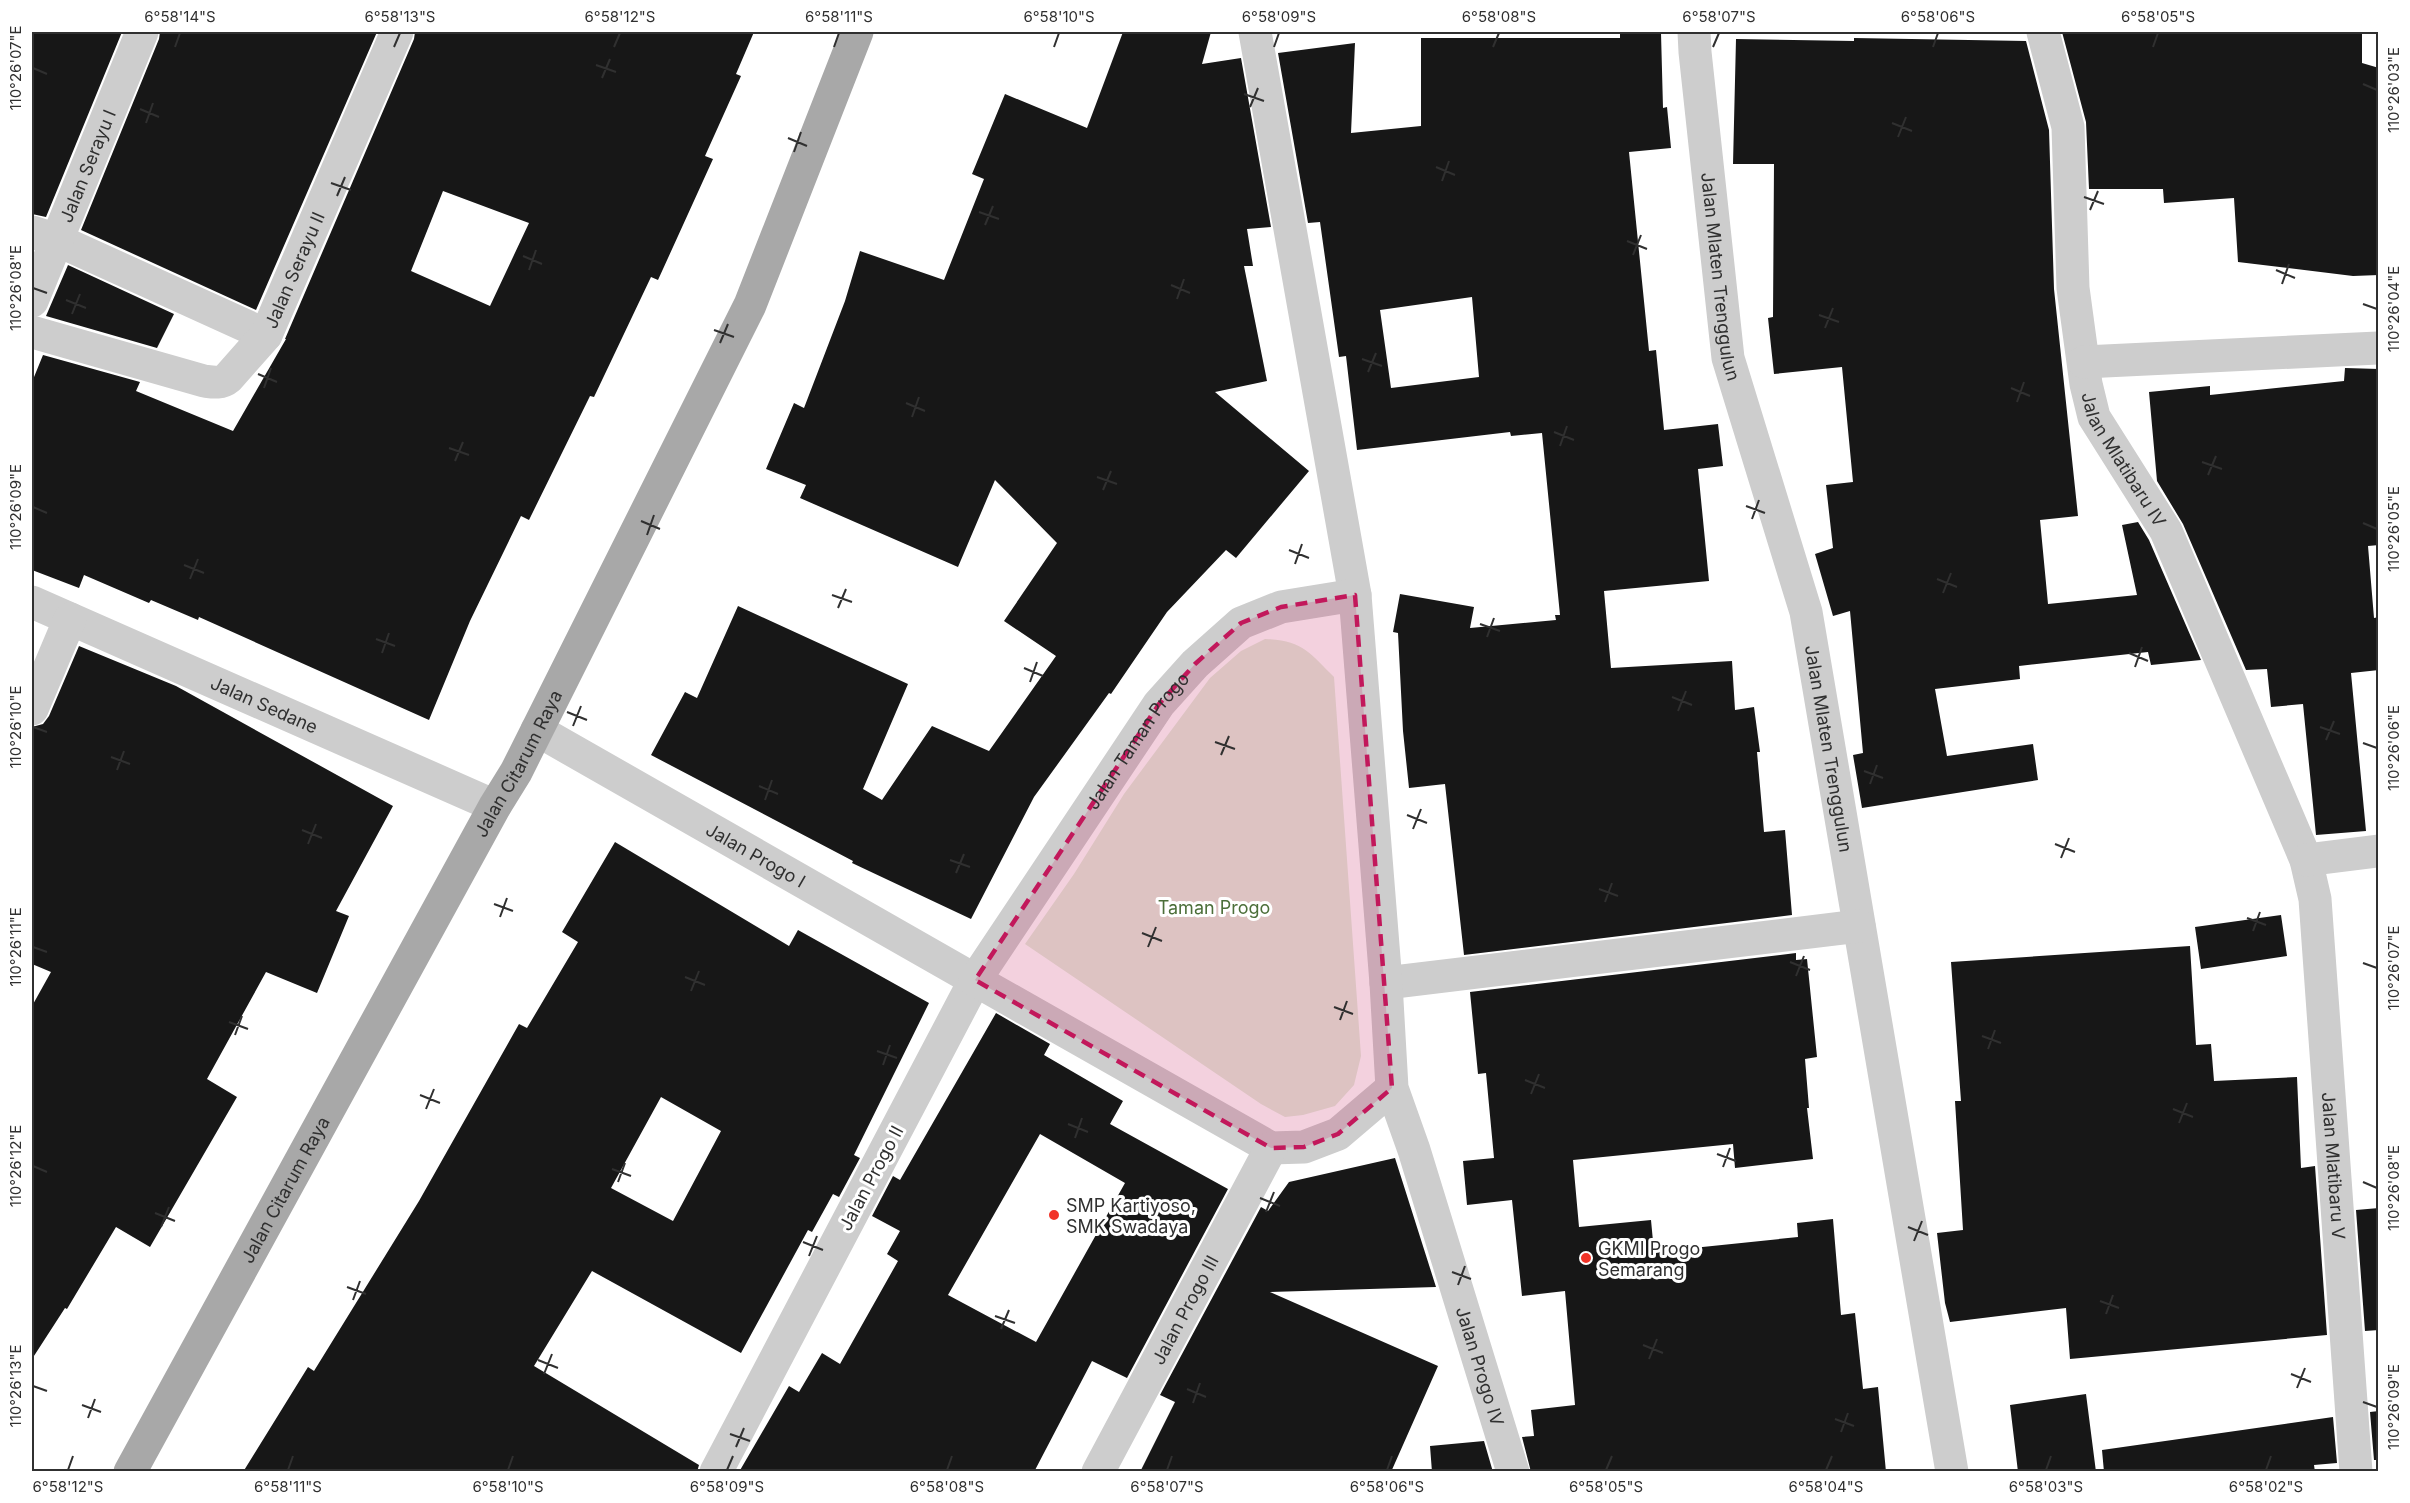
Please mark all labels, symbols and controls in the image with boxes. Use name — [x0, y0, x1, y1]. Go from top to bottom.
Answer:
text: 6°58'14"S — [144, 7, 216, 26]
text: 6°58'13"S — [364, 7, 436, 26]
text: 6°58'12"S — [585, 7, 655, 26]
text: 6°58'11"S — [805, 7, 873, 26]
text: 6°58'10"S — [1023, 7, 1095, 26]
text: 6°58'09"S — [1242, 7, 1316, 26]
text: 6°58'08"S — [1462, 7, 1536, 26]
text: 6°58'07"S — [1682, 7, 1756, 26]
text: 6°58'06"S — [1901, 7, 1975, 26]
text: 6°58'05"S — [2121, 7, 2195, 26]
text: 110°26'07"E — [6, 25, 25, 111]
text: 110°26'03"E — [2384, 47, 2403, 133]
street label: Jalan Serayu I — [55, 106, 120, 225]
street label: Jalan Mlaten Trenggulun — [1698, 171, 1745, 383]
street label: Jalan Serayu II — [260, 209, 329, 331]
text: 110°26'08"E — [6, 245, 25, 331]
text: 110°26'04"E — [2384, 266, 2403, 352]
street label: Jalan Mlatibaru IV — [2078, 390, 2171, 530]
text: 110°26'09"E — [6, 464, 25, 550]
text: 110°26'05"E — [2384, 486, 2403, 572]
street label: Jalan Mlaten Trenggulun — [1801, 643, 1857, 854]
street label: Jalan Taman Progo — [1081, 668, 1193, 813]
street label: Jalan Sedane — [208, 672, 321, 737]
text: 110°26'10"E — [6, 685, 25, 769]
street label: Jalan Citarum Raya — [470, 686, 566, 840]
text: 110°26'06"E — [2384, 705, 2403, 791]
street label: Jalan Progo I — [702, 818, 809, 892]
park label: Taman Progo — [1158, 897, 1270, 918]
text: 110°26'11"E — [6, 907, 25, 987]
text: 110°26'07"E — [2384, 925, 2403, 1011]
street label: Jalan Mlatibaru V — [2318, 1091, 2350, 1240]
street label: Jalan Citarum Raya — [236, 1113, 333, 1267]
street label: Jalan Progo II — [835, 1122, 907, 1234]
text: 110°26'12"E — [6, 1125, 25, 1207]
text: 110°26'08"E — [2384, 1145, 2403, 1231]
place label: SMP Kartiyoso, SMK Swadaya — [1066, 1195, 1196, 1237]
marker: SMP Kartiyoso, SMK Swadaya — [1047, 1208, 1061, 1222]
place label: GKMI Progo Semarang — [1598, 1238, 1700, 1280]
street label: Jalan Progo III — [1147, 1251, 1222, 1368]
marker: GKMI Progo Semarang — [1579, 1251, 1593, 1265]
street label: Jalan Progo IV — [1452, 1304, 1509, 1428]
text: 110°26'13"E — [6, 1345, 25, 1427]
text: 110°26'09"E — [2384, 1364, 2403, 1450]
text: 6°58'12"S — [33, 1477, 103, 1496]
text: 6°58'11"S — [254, 1477, 322, 1496]
text: 6°58'10"S — [472, 1477, 544, 1496]
text: 6°58'09"S — [690, 1477, 764, 1496]
text: 6°58'08"S — [910, 1477, 984, 1496]
text: 6°58'07"S — [1130, 1477, 1204, 1496]
text: 6°58'06"S — [1350, 1477, 1424, 1496]
text: 6°58'05"S — [1569, 1477, 1643, 1496]
text: 6°58'04"S — [1789, 1477, 1863, 1496]
text: 6°58'03"S — [2009, 1477, 2083, 1496]
text: 6°58'02"S — [2229, 1477, 2303, 1496]

